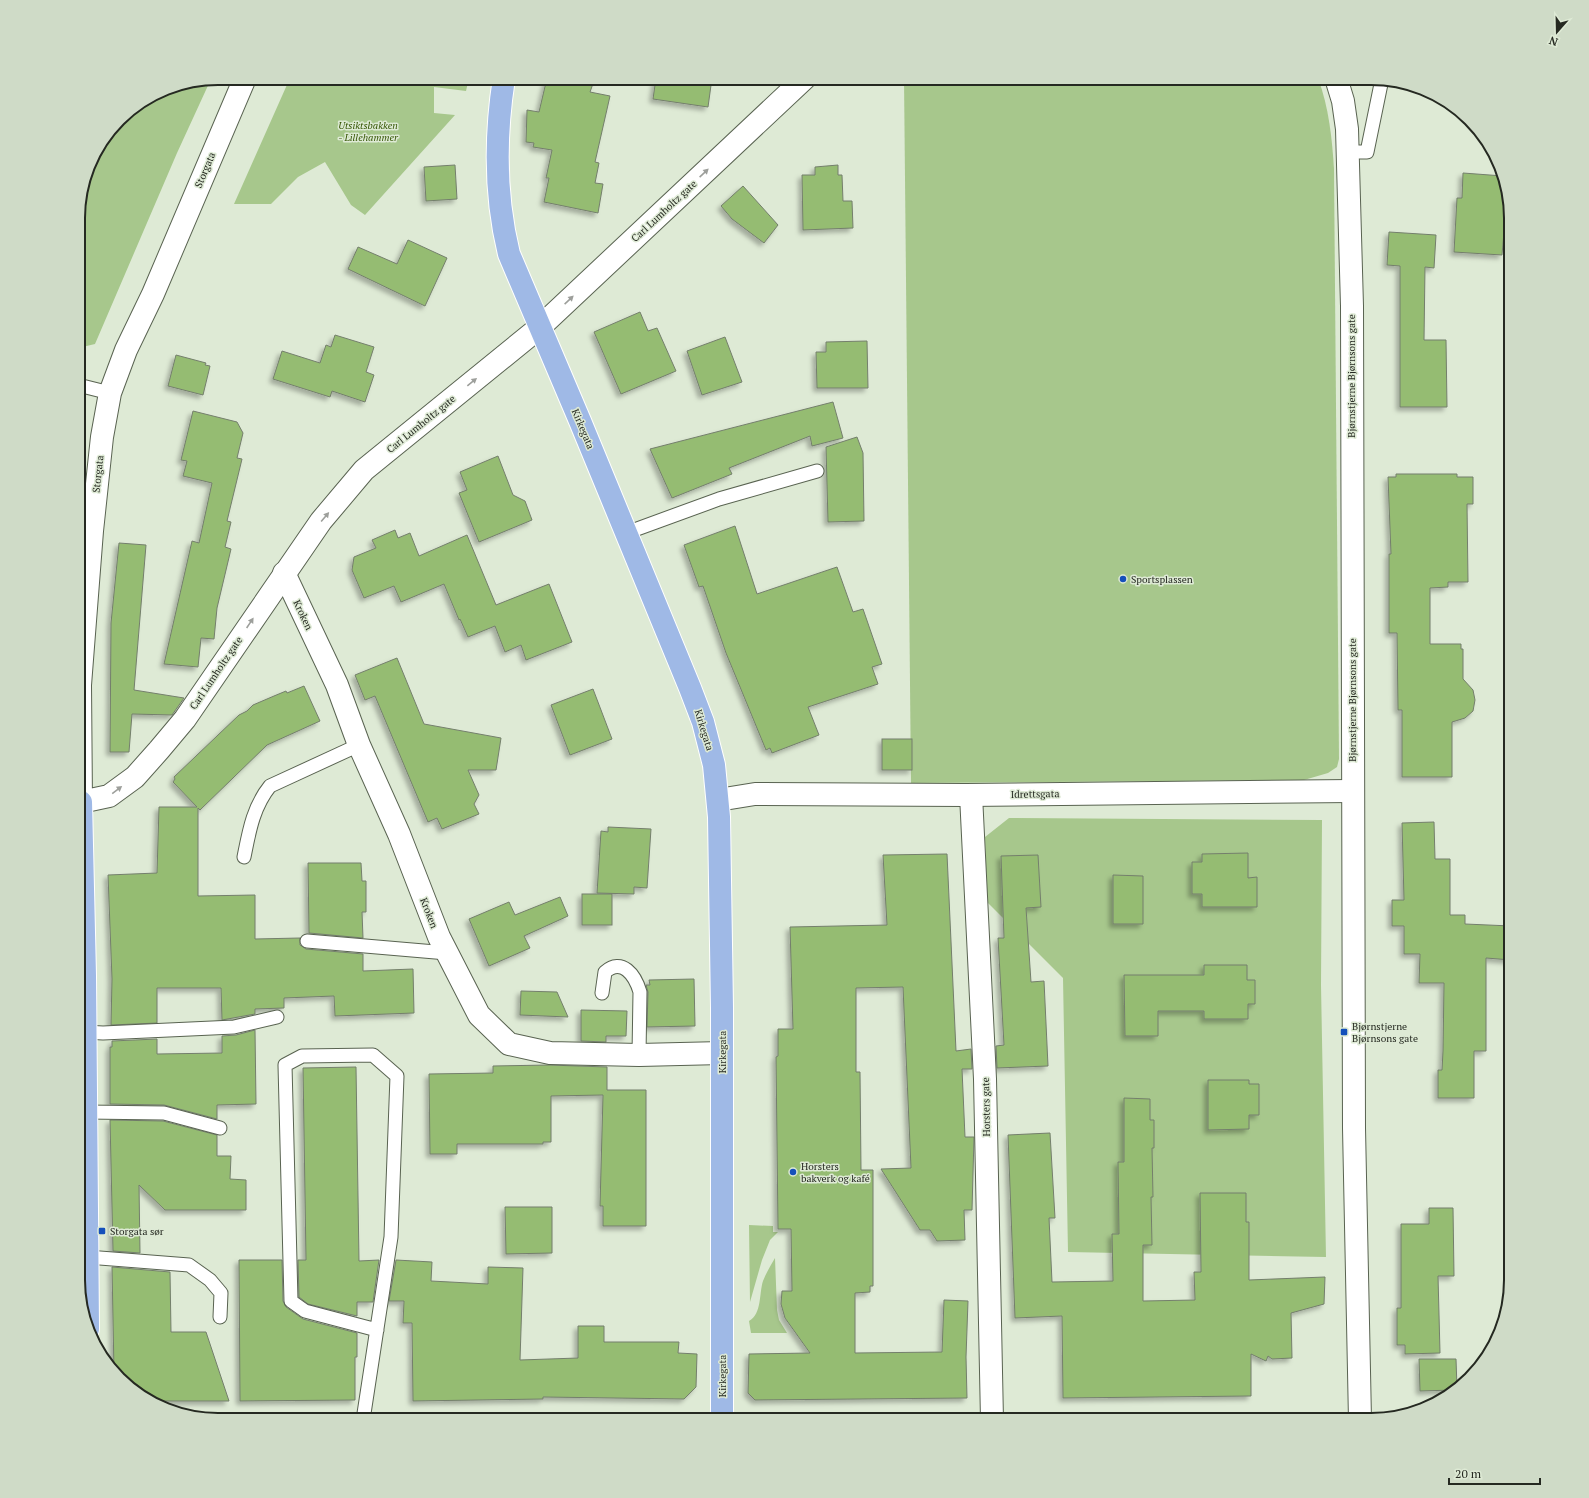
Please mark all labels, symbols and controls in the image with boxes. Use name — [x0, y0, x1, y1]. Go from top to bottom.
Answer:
north arrow — [1537, 12, 1577, 52]
text: N — [1547, 33, 1560, 49]
park label: Utsiktsbakken - Lillehammer — [338, 119, 399, 144]
street label: Storgata — [192, 150, 218, 190]
one-way arrow — [699, 168, 709, 178]
street label: Carl Lumholtz gate — [628, 177, 700, 245]
one-way arrow — [564, 296, 574, 305]
street label: Bjørnstjerne Bjørnsons gate — [1345, 314, 1358, 438]
one-way arrow — [466, 378, 477, 387]
street label: Carl Lumholtz gate — [384, 392, 458, 456]
street label: Kirkegata — [569, 407, 597, 451]
street label: Storgata — [90, 455, 106, 493]
one-way arrow — [320, 512, 329, 522]
place label: Sportsplassen — [1131, 573, 1193, 586]
marker: Sportsplassen — [1118, 574, 1128, 584]
street label: Kroken — [290, 598, 316, 632]
one-way arrow — [246, 618, 254, 628]
street label: Carl Lumholtz gate — [187, 634, 245, 712]
street label: Bjørnstjerne Bjørnsons gate — [1346, 638, 1359, 762]
street label: Kirkegata — [692, 708, 716, 752]
one-way arrow — [112, 785, 123, 794]
street label: Idrettsgata — [1011, 787, 1059, 801]
street label: Kroken — [417, 896, 441, 930]
place label: Bjørnstjerne Bjørnsons gate — [1352, 1020, 1418, 1045]
marker: Bjørnstjerne Bjørnsons gate — [1339, 1027, 1349, 1037]
street label: Kirkegata — [716, 1031, 729, 1073]
street label: Horsters gate — [979, 1077, 993, 1137]
place label: Horsters bakverk og kafé — [801, 1160, 870, 1185]
marker: Horsters bakverk og kafé — [788, 1167, 798, 1177]
place label: Storgata sør — [110, 1225, 164, 1238]
marker: Storgata sør — [97, 1226, 107, 1236]
street label: Kirkegata — [716, 1355, 729, 1397]
scale bar — [1449, 1460, 1540, 1486]
text: 20 m — [1455, 1466, 1482, 1481]

